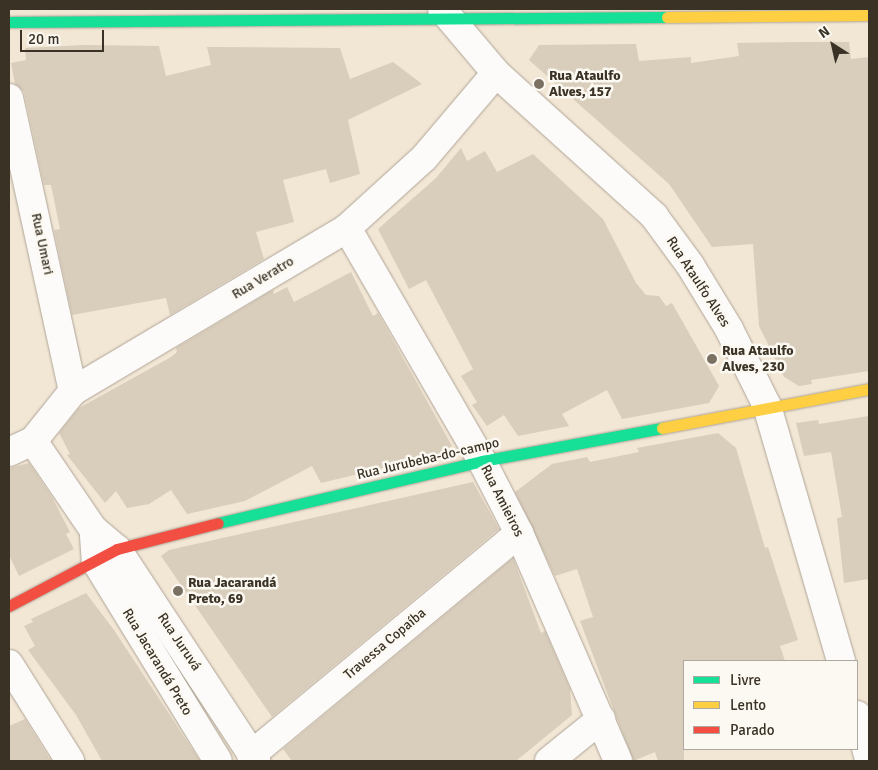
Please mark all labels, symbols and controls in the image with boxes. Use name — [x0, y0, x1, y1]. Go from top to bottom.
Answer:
scale bar — [22, 20, 106, 52]
north arrow — [808, 20, 858, 70]
text: N — [815, 23, 833, 42]
text: 20 m — [28, 30, 59, 48]
place label: Rua Ataulfo Alves, 157 — [549, 68, 621, 100]
marker: Rua Ataulfo Alves, 157 — [533, 78, 545, 90]
street label: Rua Umari — [27, 212, 57, 276]
street label: Rua Ataulfo Alves — [662, 234, 734, 330]
street label: Rua Veratro — [229, 253, 297, 303]
place label: Rua Ataulfo Alves, 230 — [722, 343, 794, 376]
marker: Rua Ataulfo Alves, 230 — [706, 353, 718, 365]
street label: Rua Jurubeba-do-campo — [355, 434, 501, 484]
street label: Rua Amieiros — [477, 462, 527, 540]
place label: Rua Jacarandá Preto, 69 — [188, 575, 277, 608]
marker: Rua Jacarandá Preto, 69 — [172, 585, 184, 597]
street label: Travessa Copaíba — [340, 605, 430, 683]
street label: Rua Jacarandá Preto — [118, 606, 196, 718]
street label: Rua Juruvá — [154, 610, 204, 674]
legend — [683, 660, 858, 750]
text: Livre — [730, 671, 761, 689]
text: Lento — [730, 696, 766, 714]
text: Parado — [730, 721, 775, 739]

